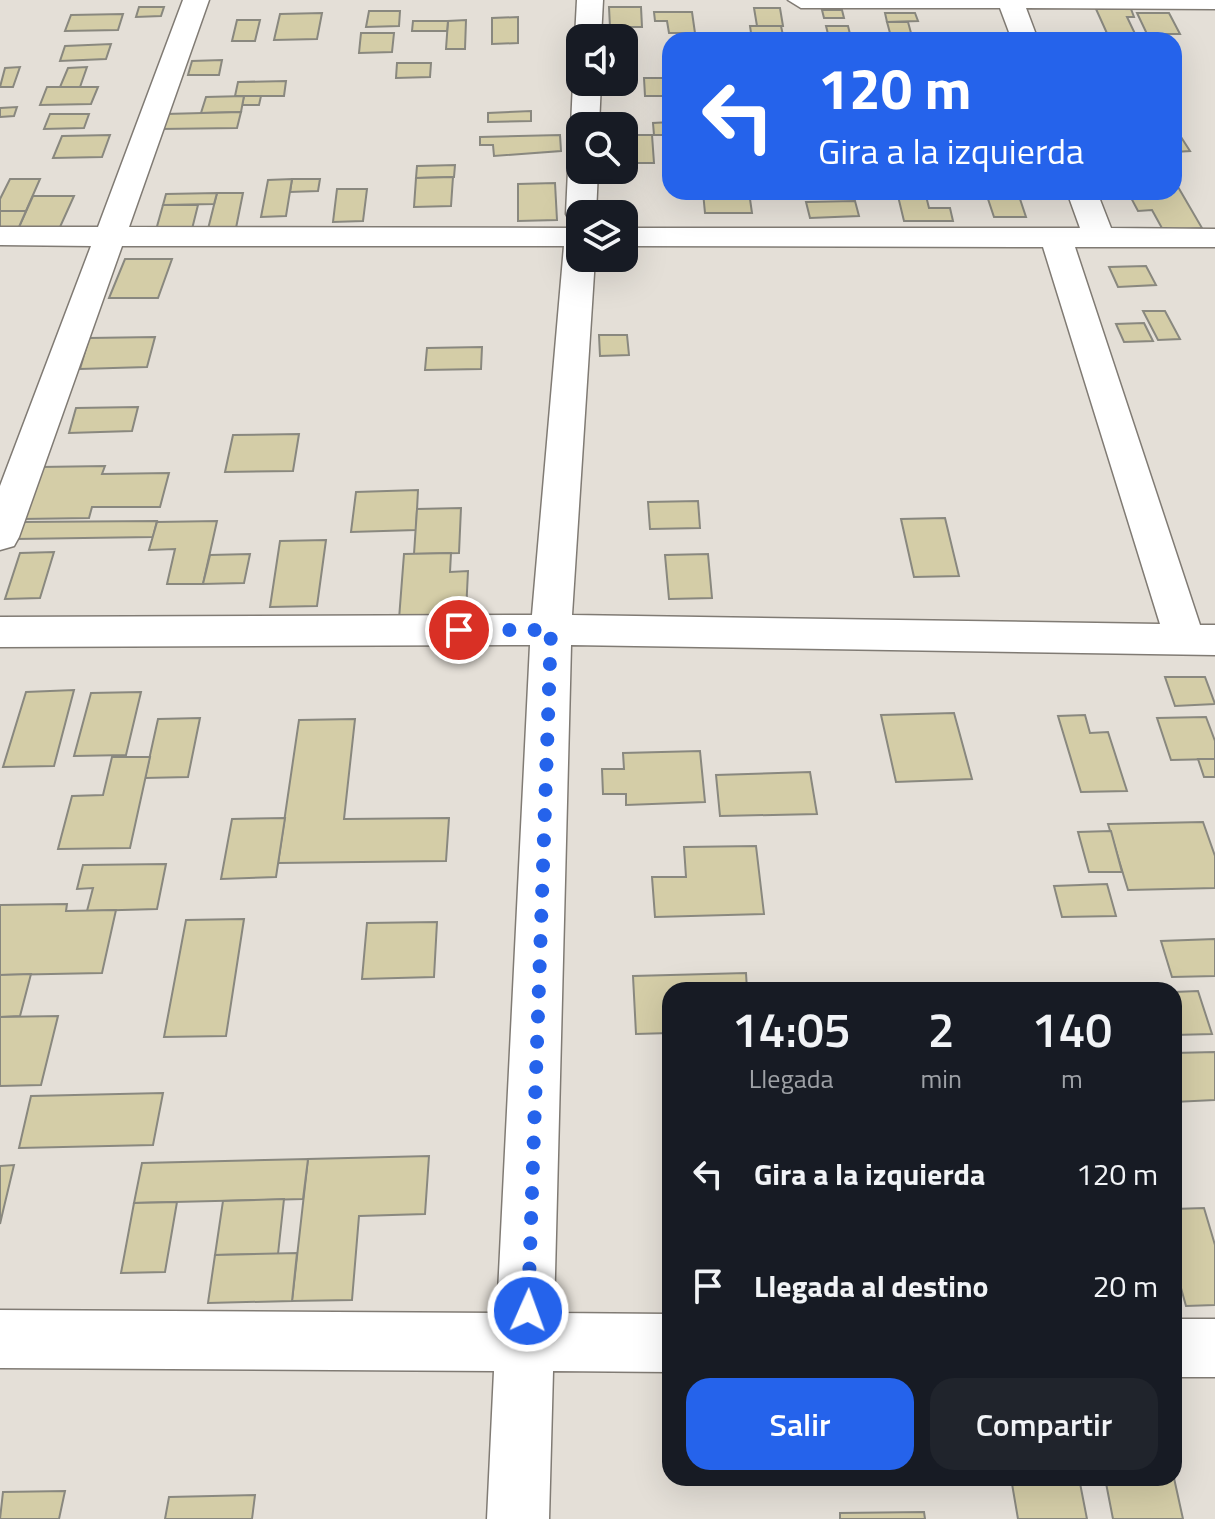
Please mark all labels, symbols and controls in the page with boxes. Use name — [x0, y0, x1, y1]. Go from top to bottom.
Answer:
map controls — [566, 24, 638, 272]
button: sound — [566, 24, 638, 96]
text: 120 m — [818, 46, 971, 131]
icon: left — [686, 64, 790, 168]
button: search — [566, 112, 638, 184]
text: Gira a la izquierda — [818, 123, 1084, 178]
button: layers — [566, 200, 638, 272]
pin — [425, 596, 493, 664]
icon: arrive — [437, 608, 481, 652]
text: 14:05 — [732, 993, 851, 1066]
text: 2 — [928, 993, 955, 1066]
text: 140 — [1032, 993, 1112, 1066]
text: Llegada — [749, 1059, 834, 1098]
text: min — [920, 1059, 962, 1098]
text: m — [1061, 1059, 1083, 1098]
text: Gira a la izquierda — [754, 1151, 985, 1197]
text: 120 m — [1076, 1151, 1158, 1197]
icon: left — [686, 1152, 730, 1196]
text: Llegada al destino — [754, 1263, 988, 1309]
text: 20 m — [1093, 1263, 1158, 1309]
icon: arrive — [686, 1264, 730, 1308]
position arrow — [486, 1269, 570, 1353]
button: Salir — [686, 1378, 914, 1470]
button: Compartir — [930, 1378, 1158, 1470]

